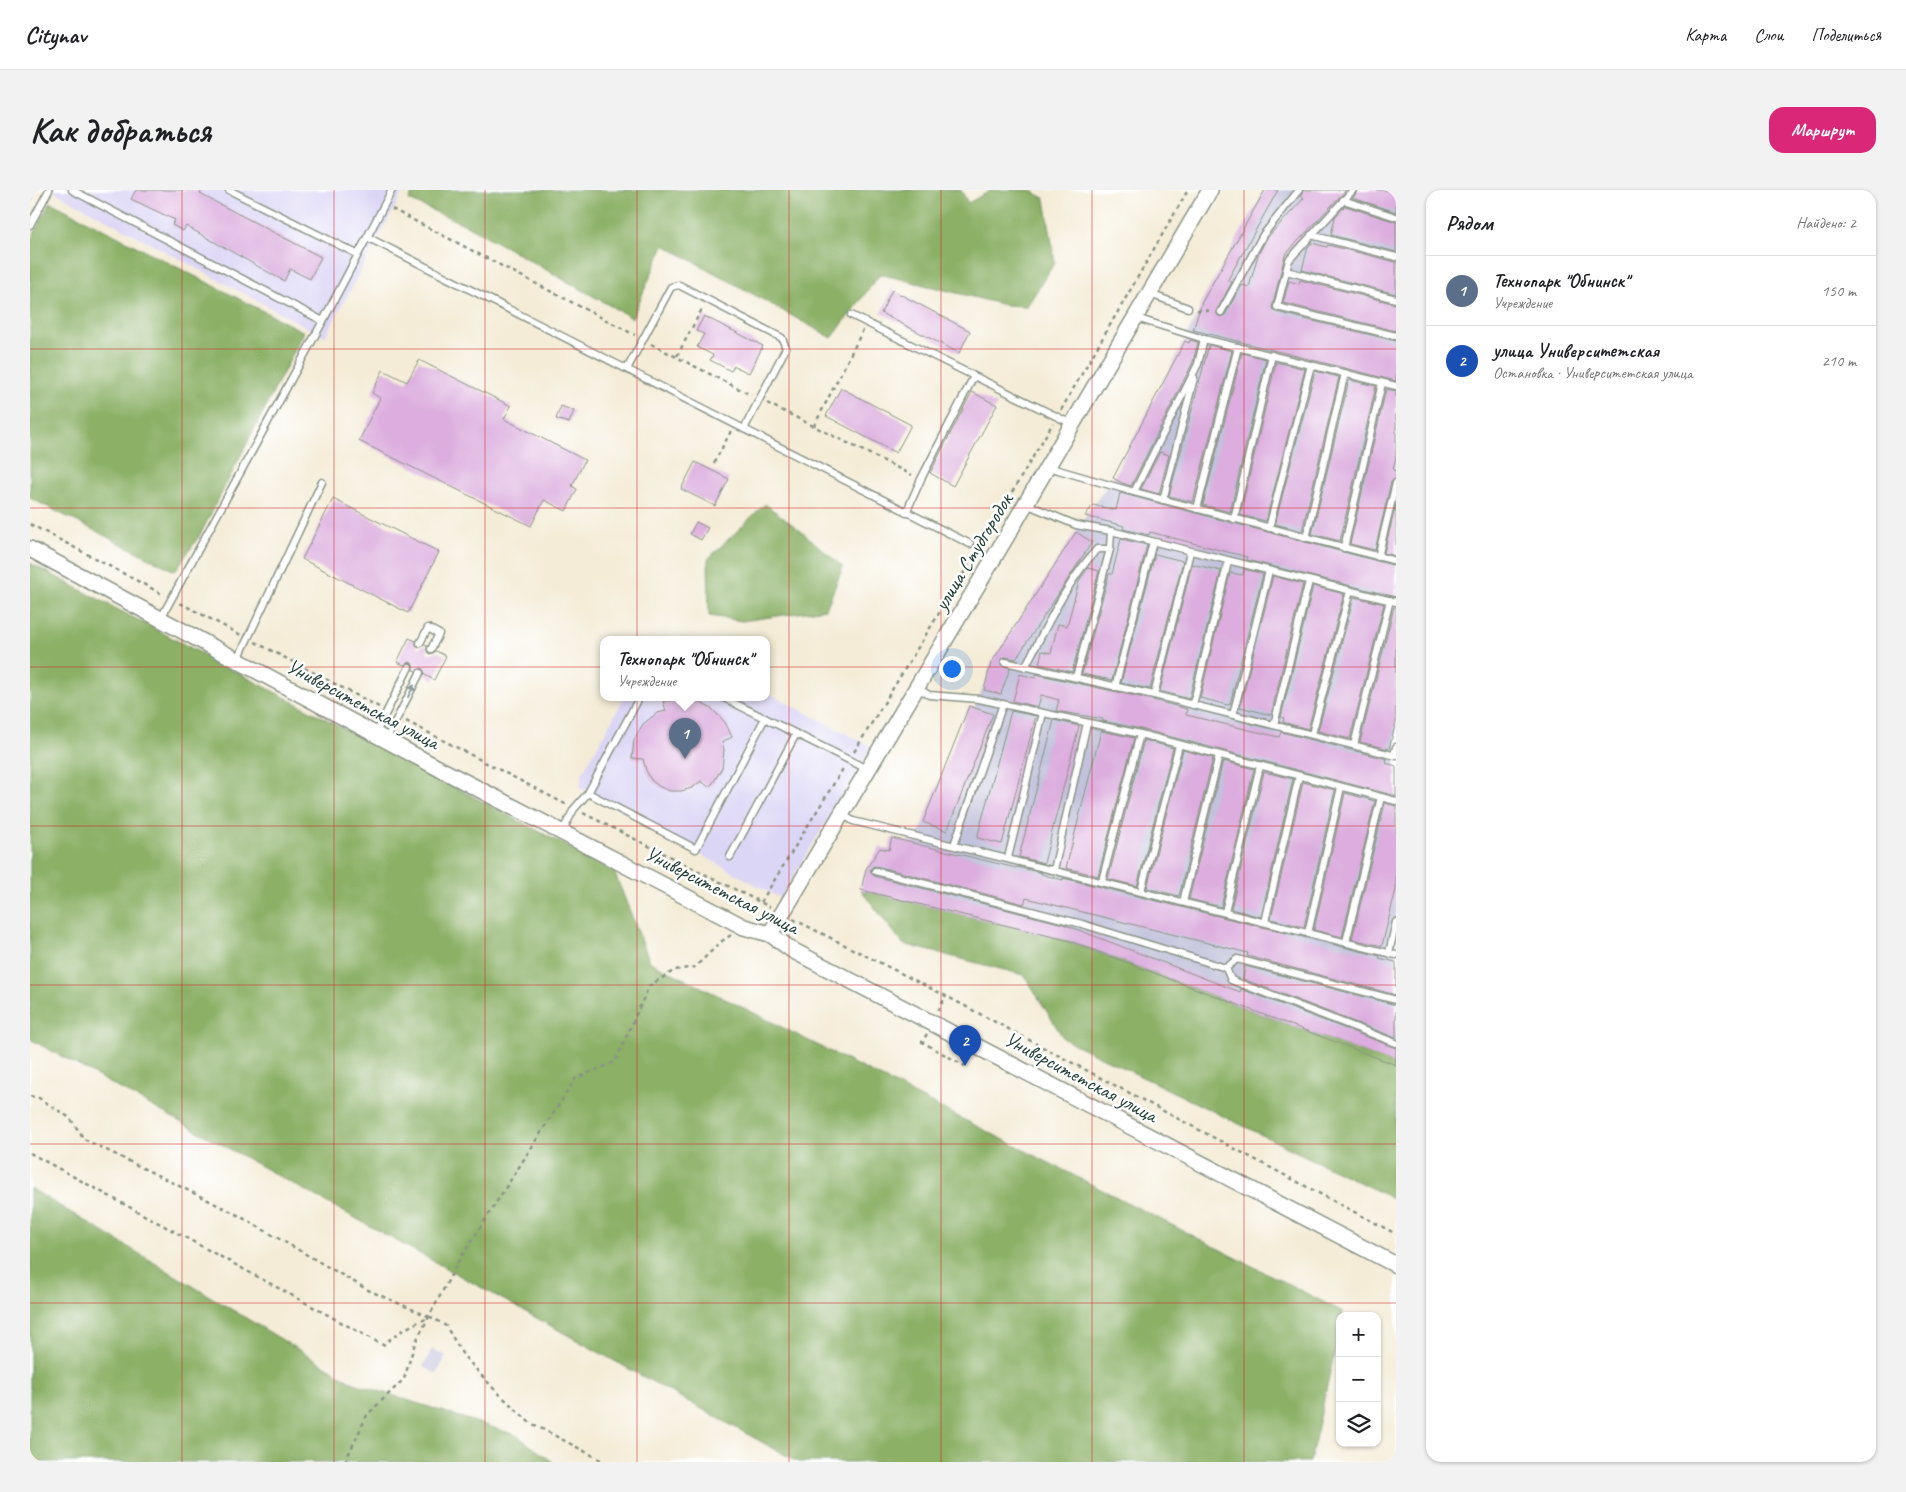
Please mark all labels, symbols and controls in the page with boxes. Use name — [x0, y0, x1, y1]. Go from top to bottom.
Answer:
text: Citynav — [25, 20, 86, 50]
text: Карта — [1685, 24, 1726, 46]
text: Слои — [1754, 24, 1783, 46]
text: Поделиться — [1811, 24, 1881, 46]
button: Маршрут — [1769, 107, 1876, 153]
text: Как добраться — [30, 108, 211, 153]
text: Рядом — [1446, 210, 1493, 236]
text: Найдено: 2 — [1796, 213, 1856, 233]
text: Технопарк "Обнинск" — [1493, 269, 1629, 293]
text: 1 — [1458, 281, 1466, 301]
text: 150 m — [1822, 281, 1856, 301]
text: Учреждение — [1493, 293, 1552, 313]
text: улица Университетская — [1493, 339, 1659, 363]
text: 2 — [1458, 351, 1466, 371]
text: 210 m — [1822, 351, 1856, 371]
text: Остановка · Университетская улица — [1493, 363, 1693, 383]
street label: улица Студгородок — [927, 487, 1019, 617]
popup — [600, 636, 770, 701]
text: Технопарк "Обнинск" — [617, 647, 753, 671]
street label: Университетская улица — [282, 653, 446, 756]
your location — [939, 656, 965, 682]
text: Учреждение — [617, 671, 676, 691]
one-way arrow — [406, 683, 415, 698]
pin: 1 — [669, 718, 701, 759]
street label: Университетская улица — [641, 840, 805, 941]
pin: 2 — [949, 1025, 981, 1066]
street label: Университетская улица — [1000, 1026, 1164, 1129]
map controls — [1336, 1312, 1381, 1447]
button: + — [1336, 1312, 1381, 1357]
button: − — [1336, 1357, 1381, 1402]
button: layers — [1336, 1402, 1381, 1447]

